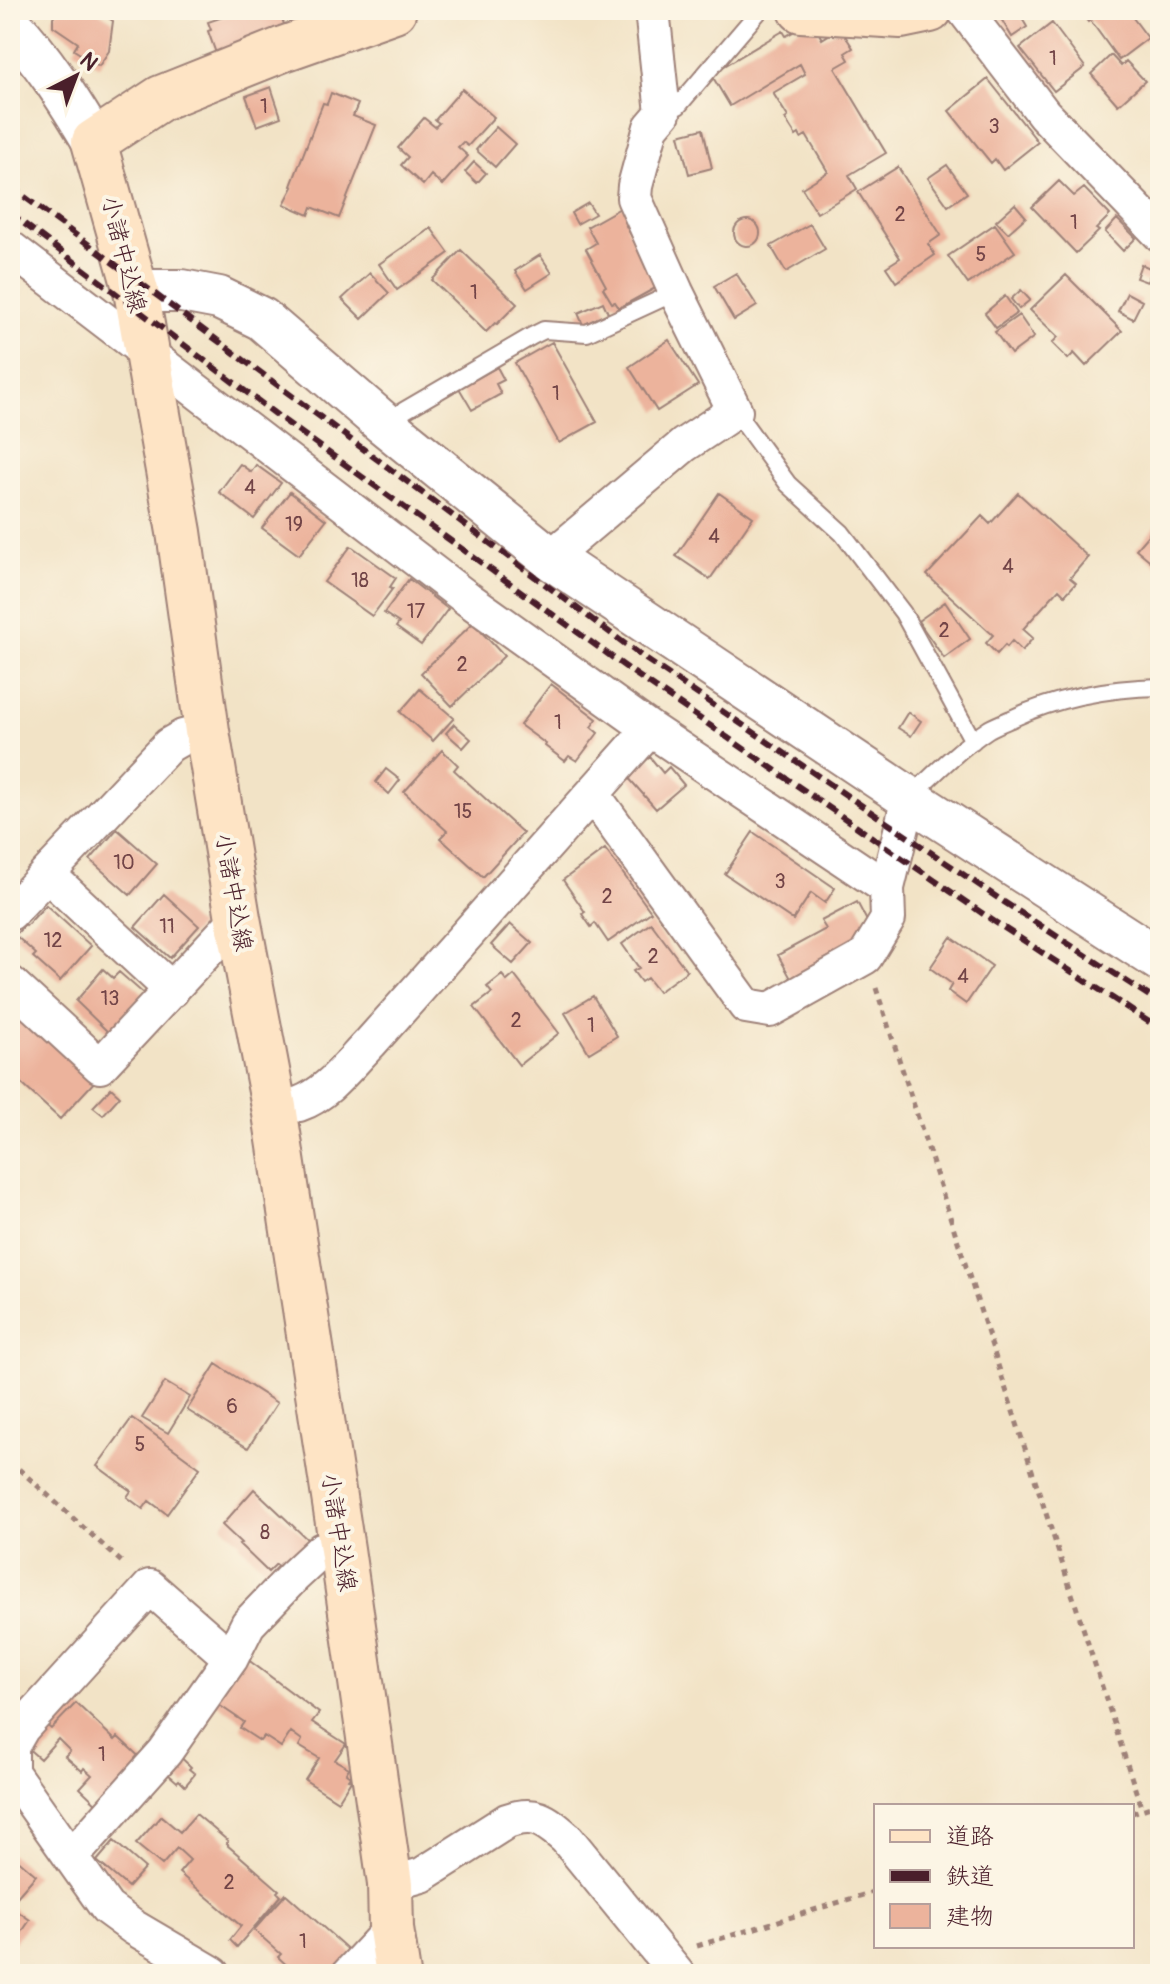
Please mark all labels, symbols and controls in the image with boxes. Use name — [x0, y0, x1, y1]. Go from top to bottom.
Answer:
north arrow — [36, 36, 116, 116]
text: N — [74, 46, 104, 77]
house number: 1 — [1049, 46, 1057, 71]
house number: 1 — [260, 94, 268, 119]
house number: 3 — [988, 114, 1000, 139]
street label: 小諸中込線 — [95, 192, 152, 316]
house number: 2 — [894, 202, 906, 227]
house number: 1 — [1070, 210, 1078, 235]
house number: 5 — [976, 242, 986, 267]
house number: 1 — [470, 280, 478, 305]
house number: 1 — [552, 381, 560, 406]
house number: 4 — [244, 475, 256, 500]
house number: 19 — [285, 512, 303, 537]
house number: 4 — [708, 524, 720, 549]
house number: 4 — [1002, 554, 1014, 579]
house number: 18 — [351, 568, 369, 593]
house number: 17 — [407, 599, 426, 624]
house number: 2 — [938, 618, 950, 643]
house number: 2 — [456, 652, 468, 677]
house number: 1 — [554, 710, 562, 735]
house number: 15 — [454, 799, 472, 824]
street label: 小諸中込線 — [209, 830, 258, 954]
house number: 10 — [113, 850, 135, 875]
house number: 3 — [774, 869, 786, 894]
house number: 2 — [601, 884, 613, 909]
house number: 11 — [159, 914, 175, 939]
house number: 12 — [44, 928, 63, 953]
house number: 2 — [647, 944, 659, 969]
house number: 4 — [957, 964, 969, 989]
house number: 13 — [101, 986, 119, 1011]
house number: 2 — [510, 1008, 522, 1033]
house number: 1 — [587, 1013, 595, 1038]
house number: 6 — [226, 1394, 238, 1419]
house number: 5 — [135, 1432, 145, 1457]
street label: 小諸中込線 — [315, 1471, 362, 1594]
house number: 8 — [260, 1520, 270, 1545]
house number: 1 — [98, 1742, 106, 1767]
legend — [874, 1804, 1134, 1948]
text: 道路 — [946, 1822, 994, 1851]
text: 鉄道 — [946, 1862, 994, 1891]
house number: 2 — [223, 1870, 235, 1895]
text: 建物 — [946, 1902, 994, 1931]
house number: 1 — [299, 1929, 307, 1954]

